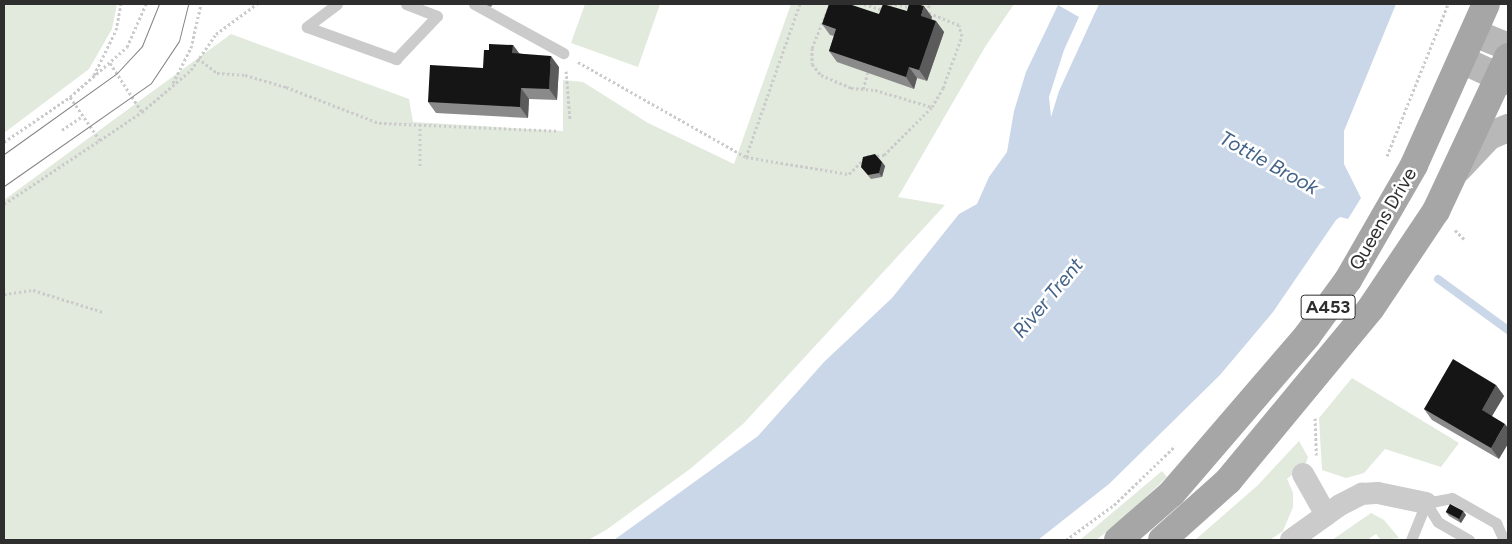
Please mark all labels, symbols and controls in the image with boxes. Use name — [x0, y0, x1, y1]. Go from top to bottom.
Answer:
water label: Tottle Brook — [1215, 126, 1323, 200]
street label: Queens Drive — [1345, 164, 1421, 274]
water label: River Trent — [1008, 253, 1088, 343]
road number: A453 — [1300, 292, 1356, 322]

